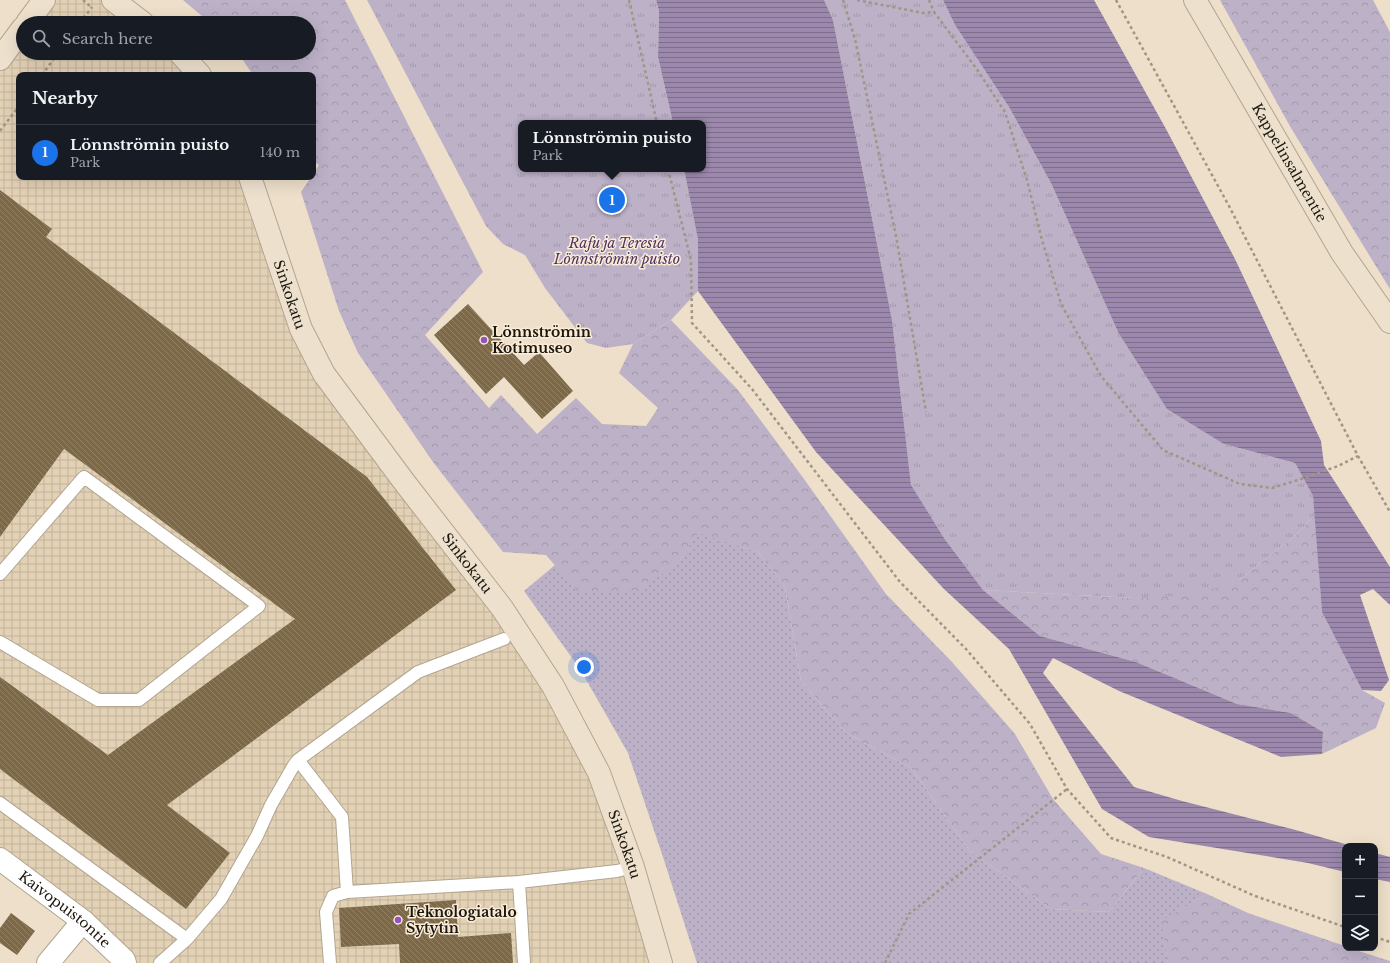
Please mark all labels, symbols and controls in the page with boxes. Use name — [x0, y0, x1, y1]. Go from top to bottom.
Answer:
search box — [16, 16, 316, 60]
icon: search — [30, 27, 52, 49]
text: Search here — [62, 29, 153, 48]
text: Nearby — [32, 88, 98, 109]
street label: Kappelinsalmentie — [1248, 100, 1331, 225]
popup — [518, 120, 706, 172]
text: Lönnströmin puisto — [532, 128, 692, 147]
text: Lönnströmin puisto — [70, 135, 229, 154]
text: 1 — [42, 144, 48, 161]
text: 140 m — [260, 144, 300, 161]
text: Park — [532, 147, 563, 164]
text: Park — [70, 154, 100, 171]
pin: 1 — [599, 185, 625, 215]
park label: Rafu ja Teresia Lönnströmin puisto — [553, 234, 680, 268]
street label: Sinkokatu — [269, 258, 310, 332]
place label: Lönnströmin Kotimuseo — [492, 323, 591, 357]
marker: Lönnströmin Kotimuseo — [479, 335, 489, 345]
street label: Sinkokatu — [438, 529, 497, 597]
your location — [574, 657, 594, 677]
street label: Sinkokatu — [604, 807, 645, 881]
map controls — [1342, 843, 1378, 951]
button: + — [1342, 843, 1378, 879]
street label: Kaivopuistontie — [15, 867, 115, 952]
button: − — [1342, 879, 1378, 915]
place label: Teknologiatalo Sytytin — [406, 903, 517, 937]
marker: Teknologiatalo Sytytin — [393, 915, 403, 925]
button: layers — [1342, 915, 1378, 951]

